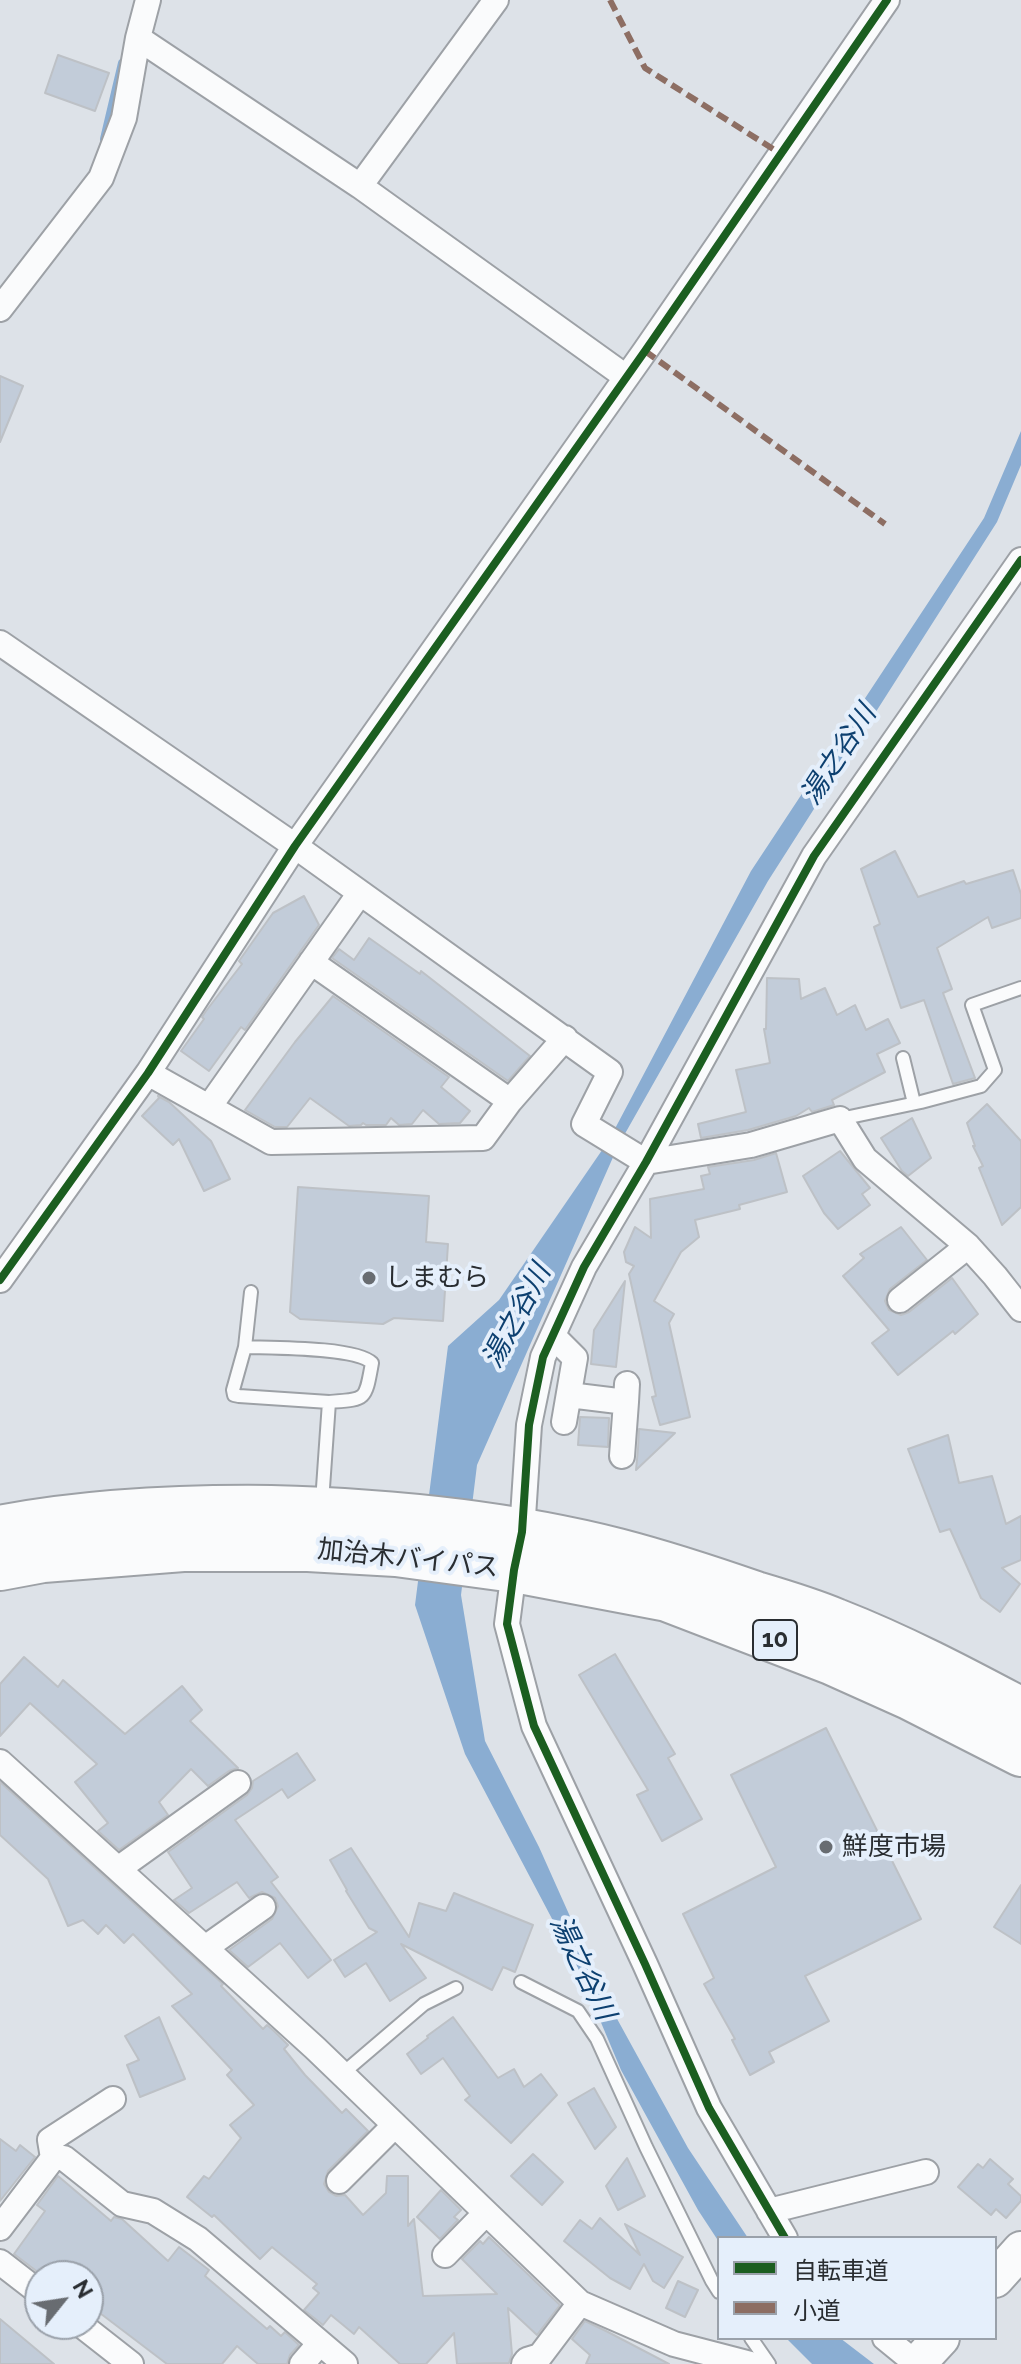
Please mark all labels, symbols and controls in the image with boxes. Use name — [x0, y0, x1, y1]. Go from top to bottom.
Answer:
water label: 湯之谷川 — [794, 699, 884, 811]
water label: 湯之谷川 — [476, 1259, 558, 1373]
place label: しまむら — [385, 1262, 489, 1294]
marker: しまむら — [360, 1269, 378, 1287]
street label: 加治木バイパス — [316, 1534, 500, 1584]
road number: 10 — [753, 1620, 797, 1660]
place label: 鮮度市場 — [842, 1831, 946, 1863]
marker: 鮮度市場 — [817, 1838, 835, 1856]
water label: 湯之谷川 — [542, 1910, 622, 2026]
legend — [717, 2236, 997, 2340]
text: 自転車道 — [793, 2256, 889, 2285]
north arrow — [24, 2260, 104, 2340]
text: N — [68, 2275, 99, 2303]
text: 小道 — [793, 2296, 841, 2325]

